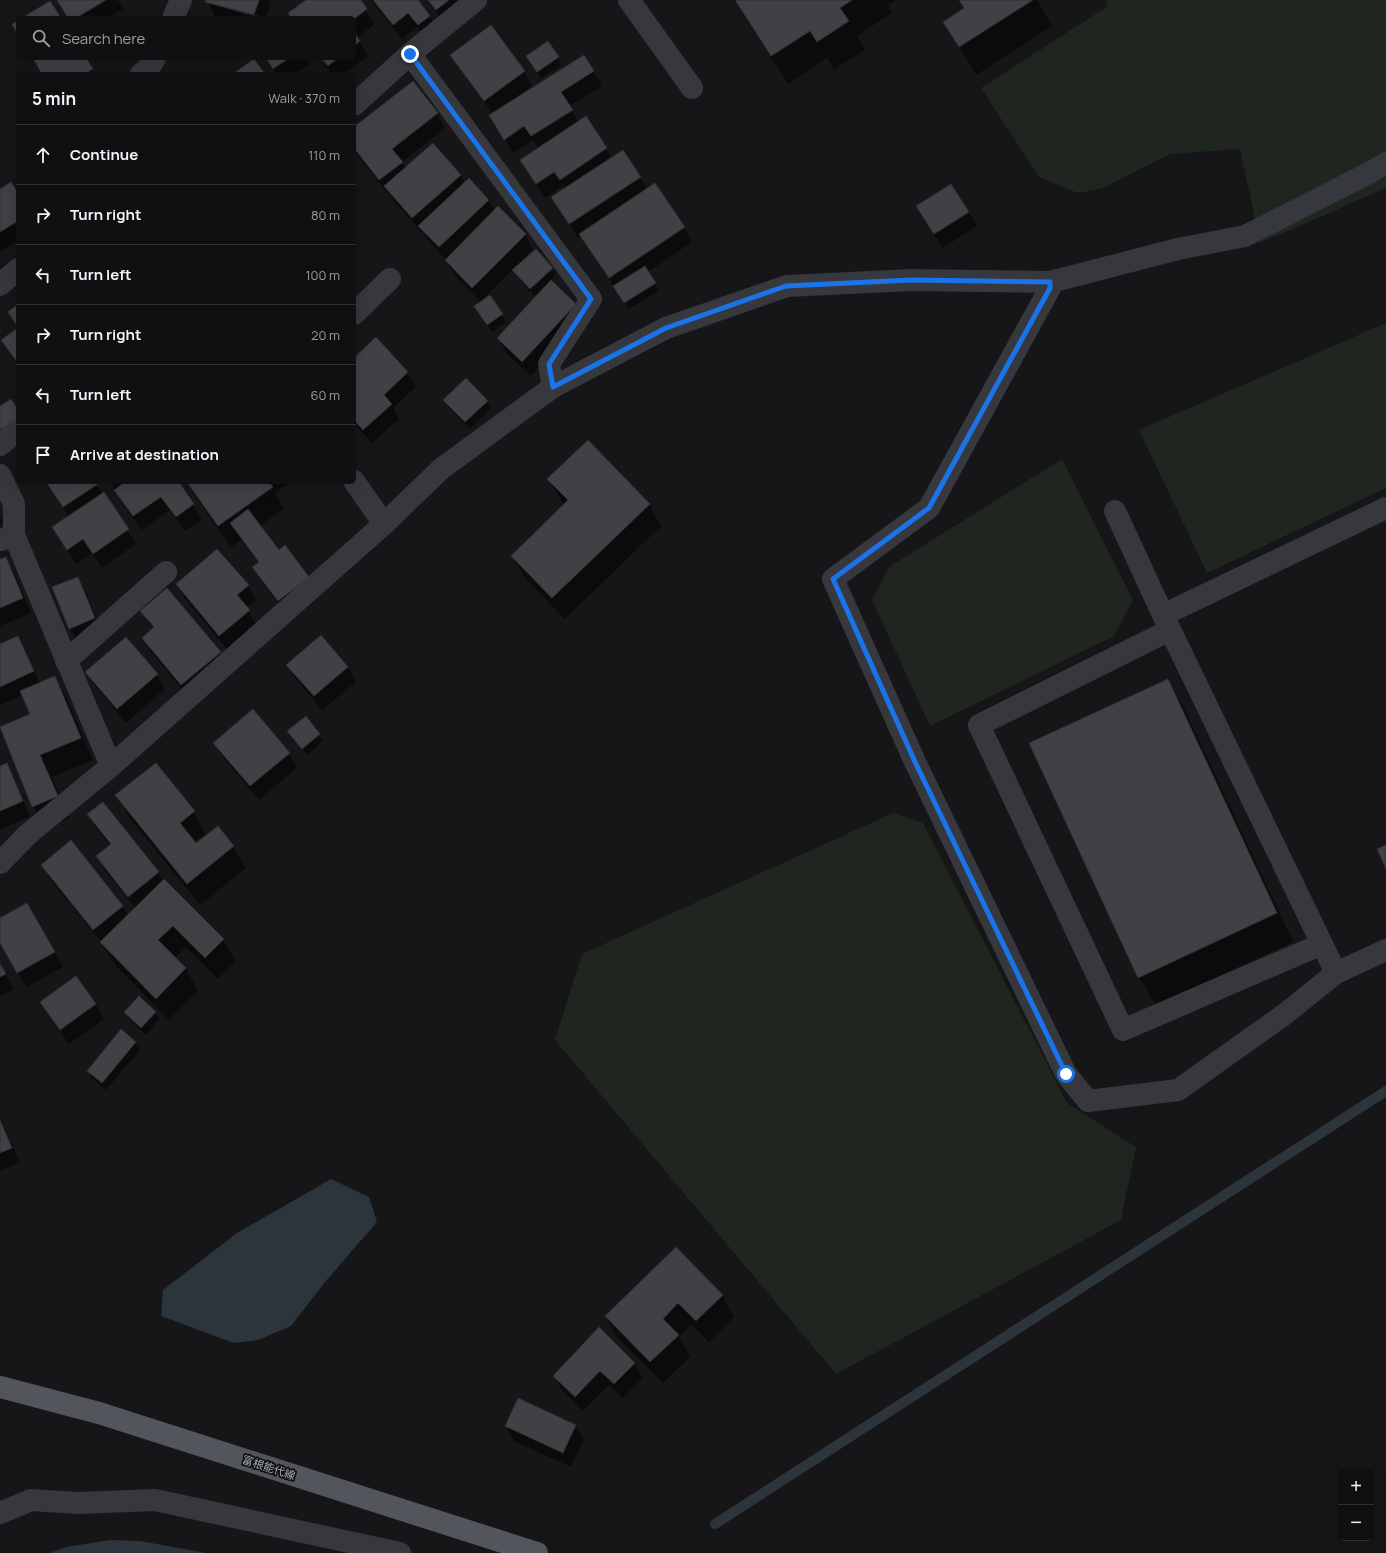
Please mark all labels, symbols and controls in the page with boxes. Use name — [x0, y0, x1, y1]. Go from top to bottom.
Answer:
search box — [16, 16, 356, 60]
icon: search — [30, 27, 52, 49]
text: Search here — [62, 28, 145, 49]
route end — [401, 45, 419, 63]
text: 5 min — [32, 87, 76, 110]
text: Walk · 370 m — [268, 89, 340, 107]
icon: ahead — [32, 144, 54, 166]
text: Continue — [70, 144, 138, 165]
text: 110 m — [308, 146, 340, 164]
icon: right — [32, 204, 54, 226]
text: Turn right — [70, 204, 141, 225]
text: 80 m — [311, 206, 340, 224]
icon: left — [32, 264, 54, 286]
text: Turn left — [70, 264, 132, 285]
text: 100 m — [305, 266, 340, 284]
icon: right — [32, 324, 54, 346]
text: Turn right — [70, 324, 141, 345]
text: 20 m — [311, 326, 340, 344]
icon: left — [32, 384, 54, 406]
text: Turn left — [70, 384, 132, 405]
text: 60 m — [310, 386, 340, 404]
icon: arrive — [32, 444, 54, 466]
text: Arrive at destination — [70, 444, 219, 465]
route start — [1057, 1065, 1075, 1083]
street label: 富根能代線 — [241, 1451, 297, 1483]
map controls — [1338, 1469, 1374, 1541]
button: + — [1338, 1469, 1374, 1505]
button: − — [1338, 1505, 1374, 1541]

